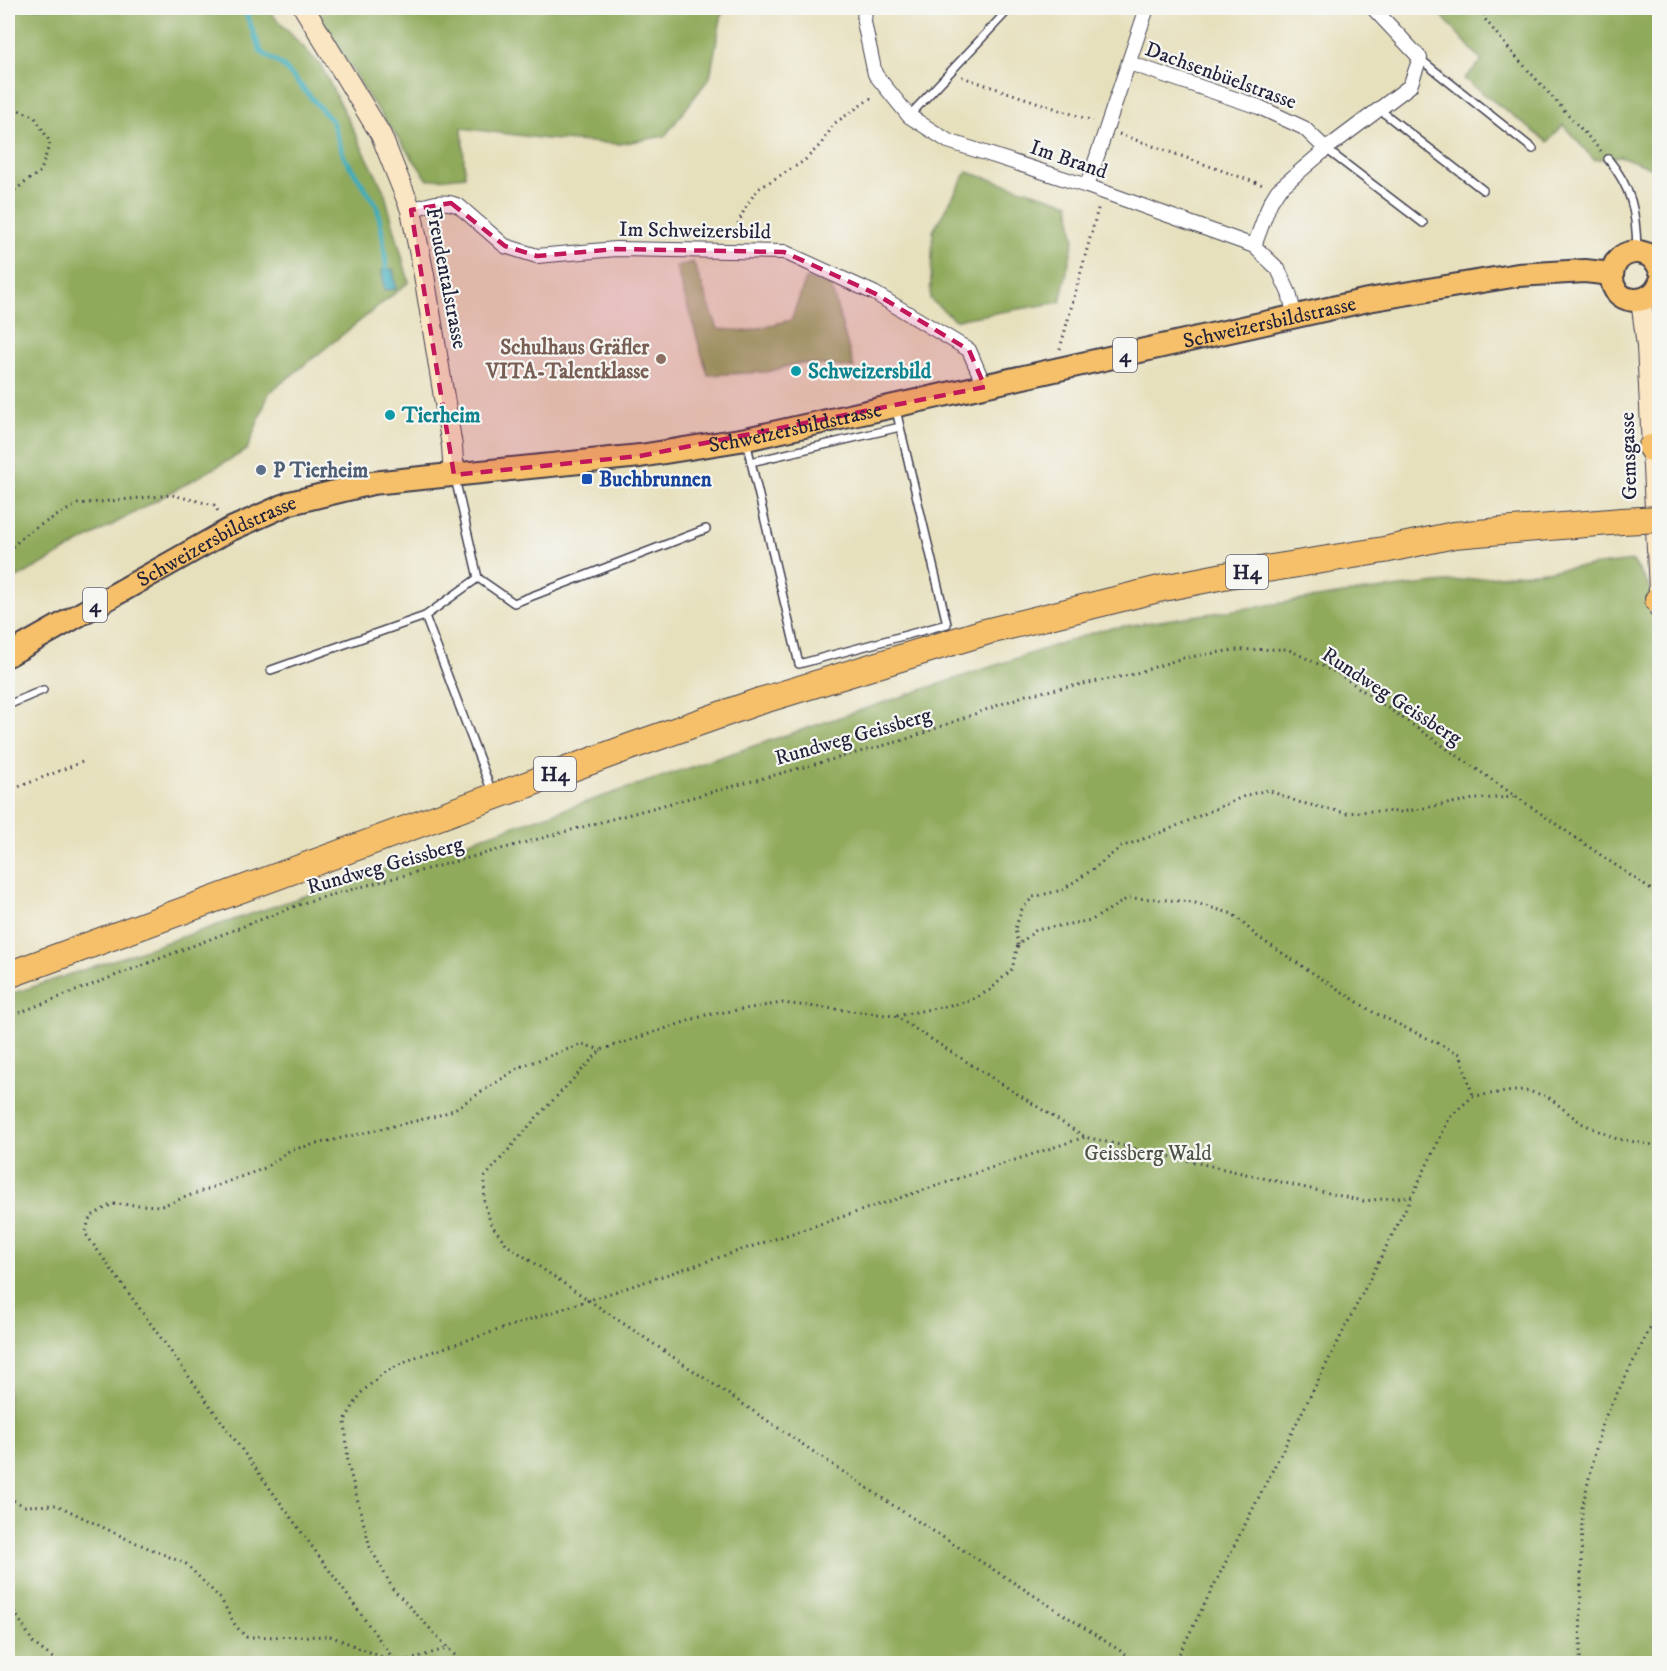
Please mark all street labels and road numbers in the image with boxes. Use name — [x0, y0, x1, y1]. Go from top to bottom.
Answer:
street label: Dachsenbüelstrasse — [1141, 36, 1300, 116]
street label: Im Brand — [1027, 135, 1111, 185]
street label: Freudentalstrasse — [420, 205, 473, 351]
street label: Im Schweizersbild — [619, 217, 772, 245]
street label: Schweizersbildstrasse — [1181, 291, 1359, 355]
road number: 4 — [1113, 338, 1137, 372]
street label: Schweizersbildstrasse — [707, 397, 885, 459]
street label: Gemsgasse — [1614, 411, 1644, 500]
street label: Schweizersbildstrasse — [132, 490, 299, 593]
road number: H4 — [1226, 555, 1268, 589]
road number: 4 — [83, 588, 107, 622]
street label: Rundweg Geissberg — [1317, 642, 1467, 752]
street label: Rundweg Geissberg — [772, 702, 935, 772]
road number: H4 — [534, 757, 576, 791]
street label: Rundweg Geissberg — [304, 831, 467, 901]

